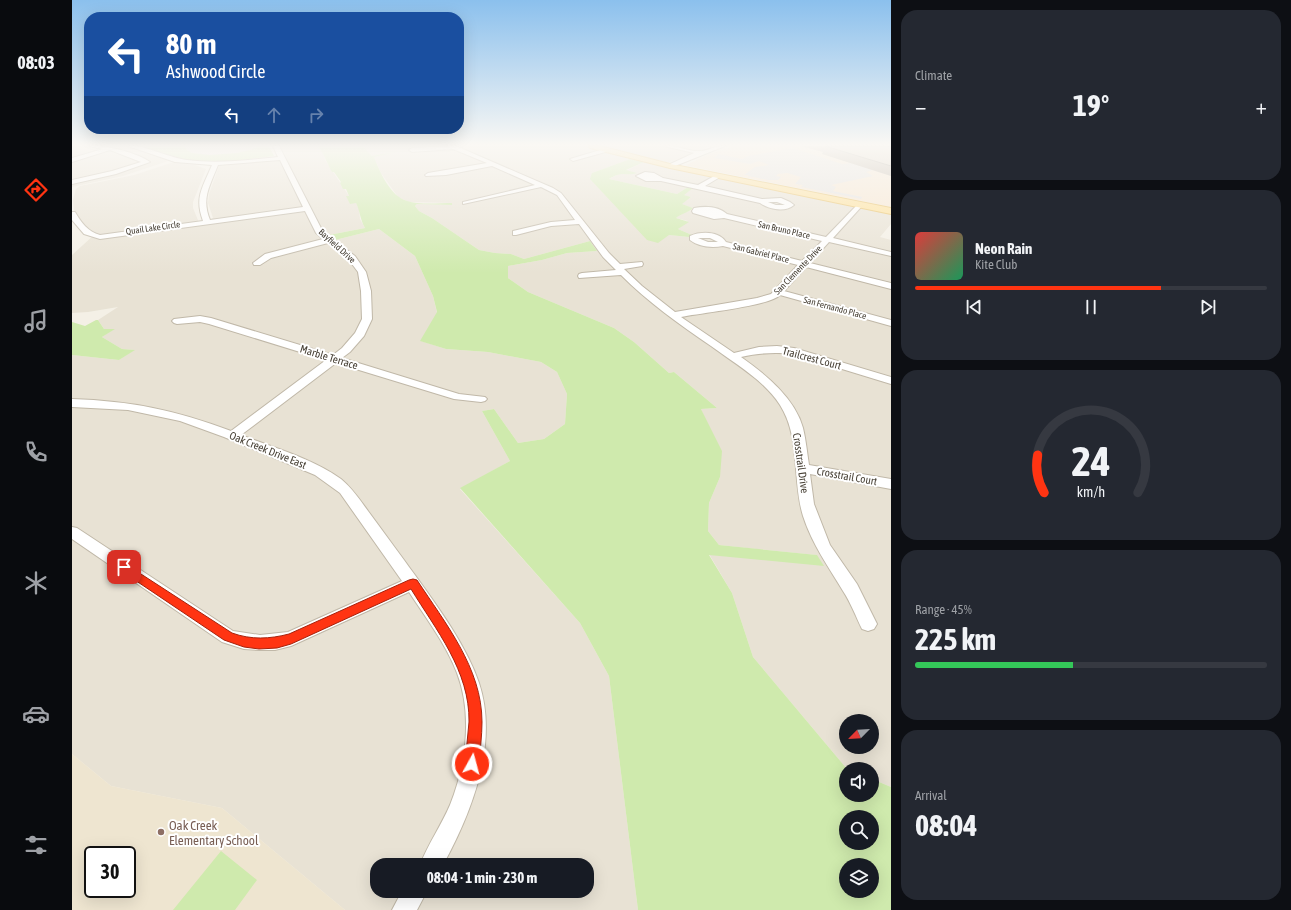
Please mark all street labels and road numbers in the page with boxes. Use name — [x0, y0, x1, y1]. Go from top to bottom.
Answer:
street label: Quail Lake Circle — [125, 219, 181, 237]
street label: San Bruno Place — [757, 219, 811, 241]
street label: Bayfield Drive — [317, 227, 357, 265]
street label: San Gabriel Place — [732, 241, 790, 265]
street label: San Clemente Drive — [772, 243, 824, 297]
street label: San Fernando Place — [802, 295, 868, 321]
street label: Marble Terrace — [299, 343, 359, 371]
street label: Trailcrest Court — [781, 344, 843, 372]
street label: Oak Creek Drive East — [228, 429, 308, 471]
street label: Crosstrail Drive — [791, 432, 811, 494]
street label: Crosstrail Court — [816, 465, 878, 487]

